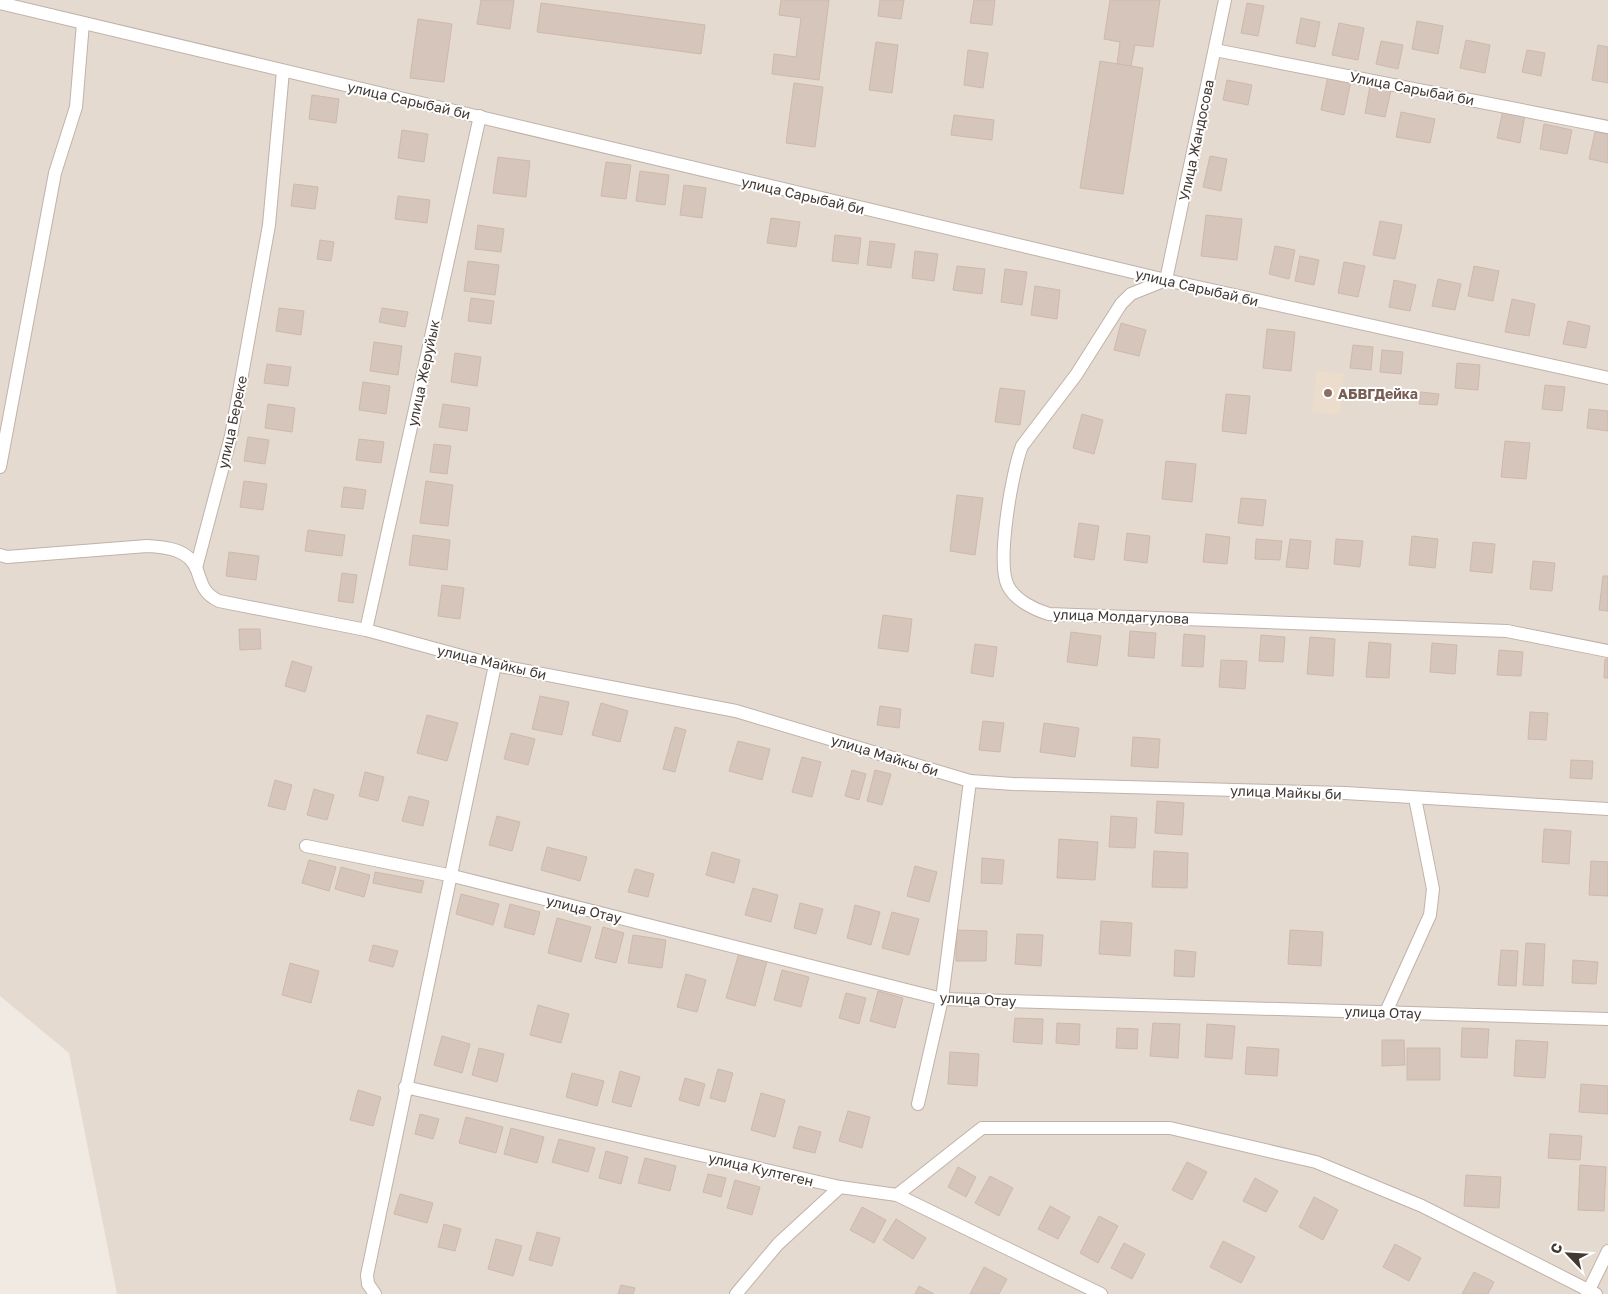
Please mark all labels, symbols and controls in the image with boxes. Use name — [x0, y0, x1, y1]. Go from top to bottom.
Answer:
street label: Улица Сарыбай би — [1348, 68, 1476, 108]
street label: улица Сарыбай би — [346, 78, 472, 122]
street label: Улица Жандосова — [1175, 78, 1217, 202]
street label: улица Сарыбай би — [740, 173, 866, 217]
street label: улица Сарыбай би — [1134, 265, 1260, 309]
street label: улица Жеруйык — [403, 318, 443, 428]
street label: улица Береке — [214, 374, 250, 470]
place label: АБВГДейка — [1338, 385, 1418, 402]
marker: АБВГДейка — [1322, 387, 1334, 399]
street label: улица Молдагулова — [1053, 605, 1189, 627]
street label: улица Майкы би — [436, 641, 548, 683]
street label: улица Майкы би — [829, 731, 941, 779]
street label: улица Майкы би — [1230, 782, 1342, 802]
street label: улица Отау — [545, 891, 624, 927]
street label: улица Отау — [939, 988, 1017, 1010]
street label: улица Отау — [1344, 1002, 1422, 1022]
street label: улица Култеген — [707, 1149, 815, 1189]
north arrow — [1543, 1229, 1593, 1279]
text: С — [1546, 1240, 1566, 1256]

